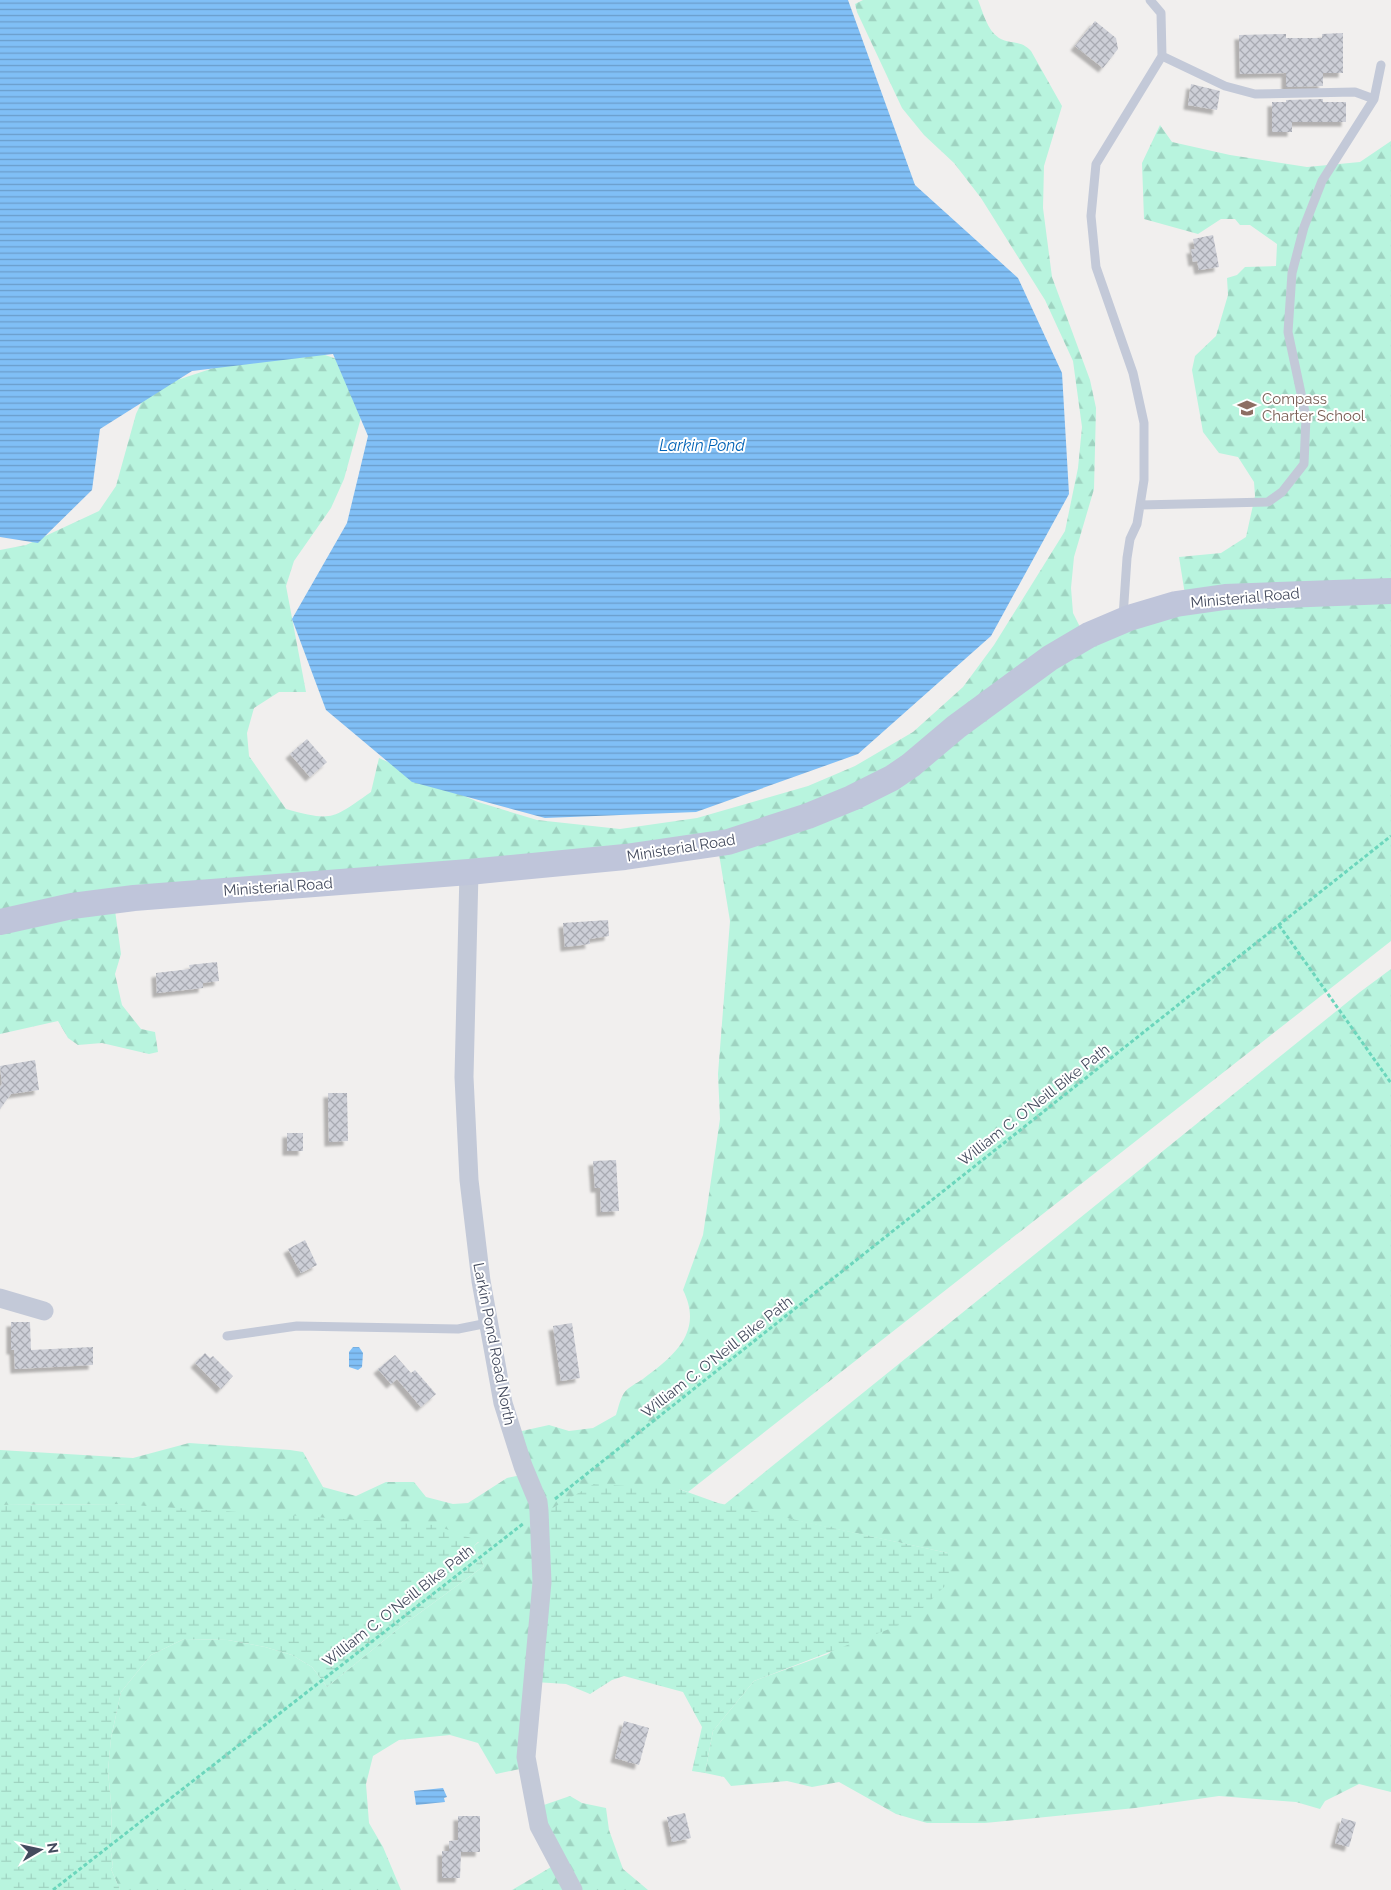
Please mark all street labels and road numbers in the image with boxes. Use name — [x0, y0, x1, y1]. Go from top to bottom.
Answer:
street label: Ministerial Road — [1190, 584, 1300, 612]
street label: Ministerial Road — [626, 831, 736, 865]
street label: Ministerial Road — [223, 874, 333, 900]
street label: William C. O'Neill Bike Path — [955, 1040, 1113, 1170]
street label: Larkin Pond Road North — [469, 1261, 519, 1427]
street label: William C. O'Neill Bike Path — [638, 1292, 796, 1422]
street label: William C. O'Neill Bike Path — [319, 1541, 477, 1671]

